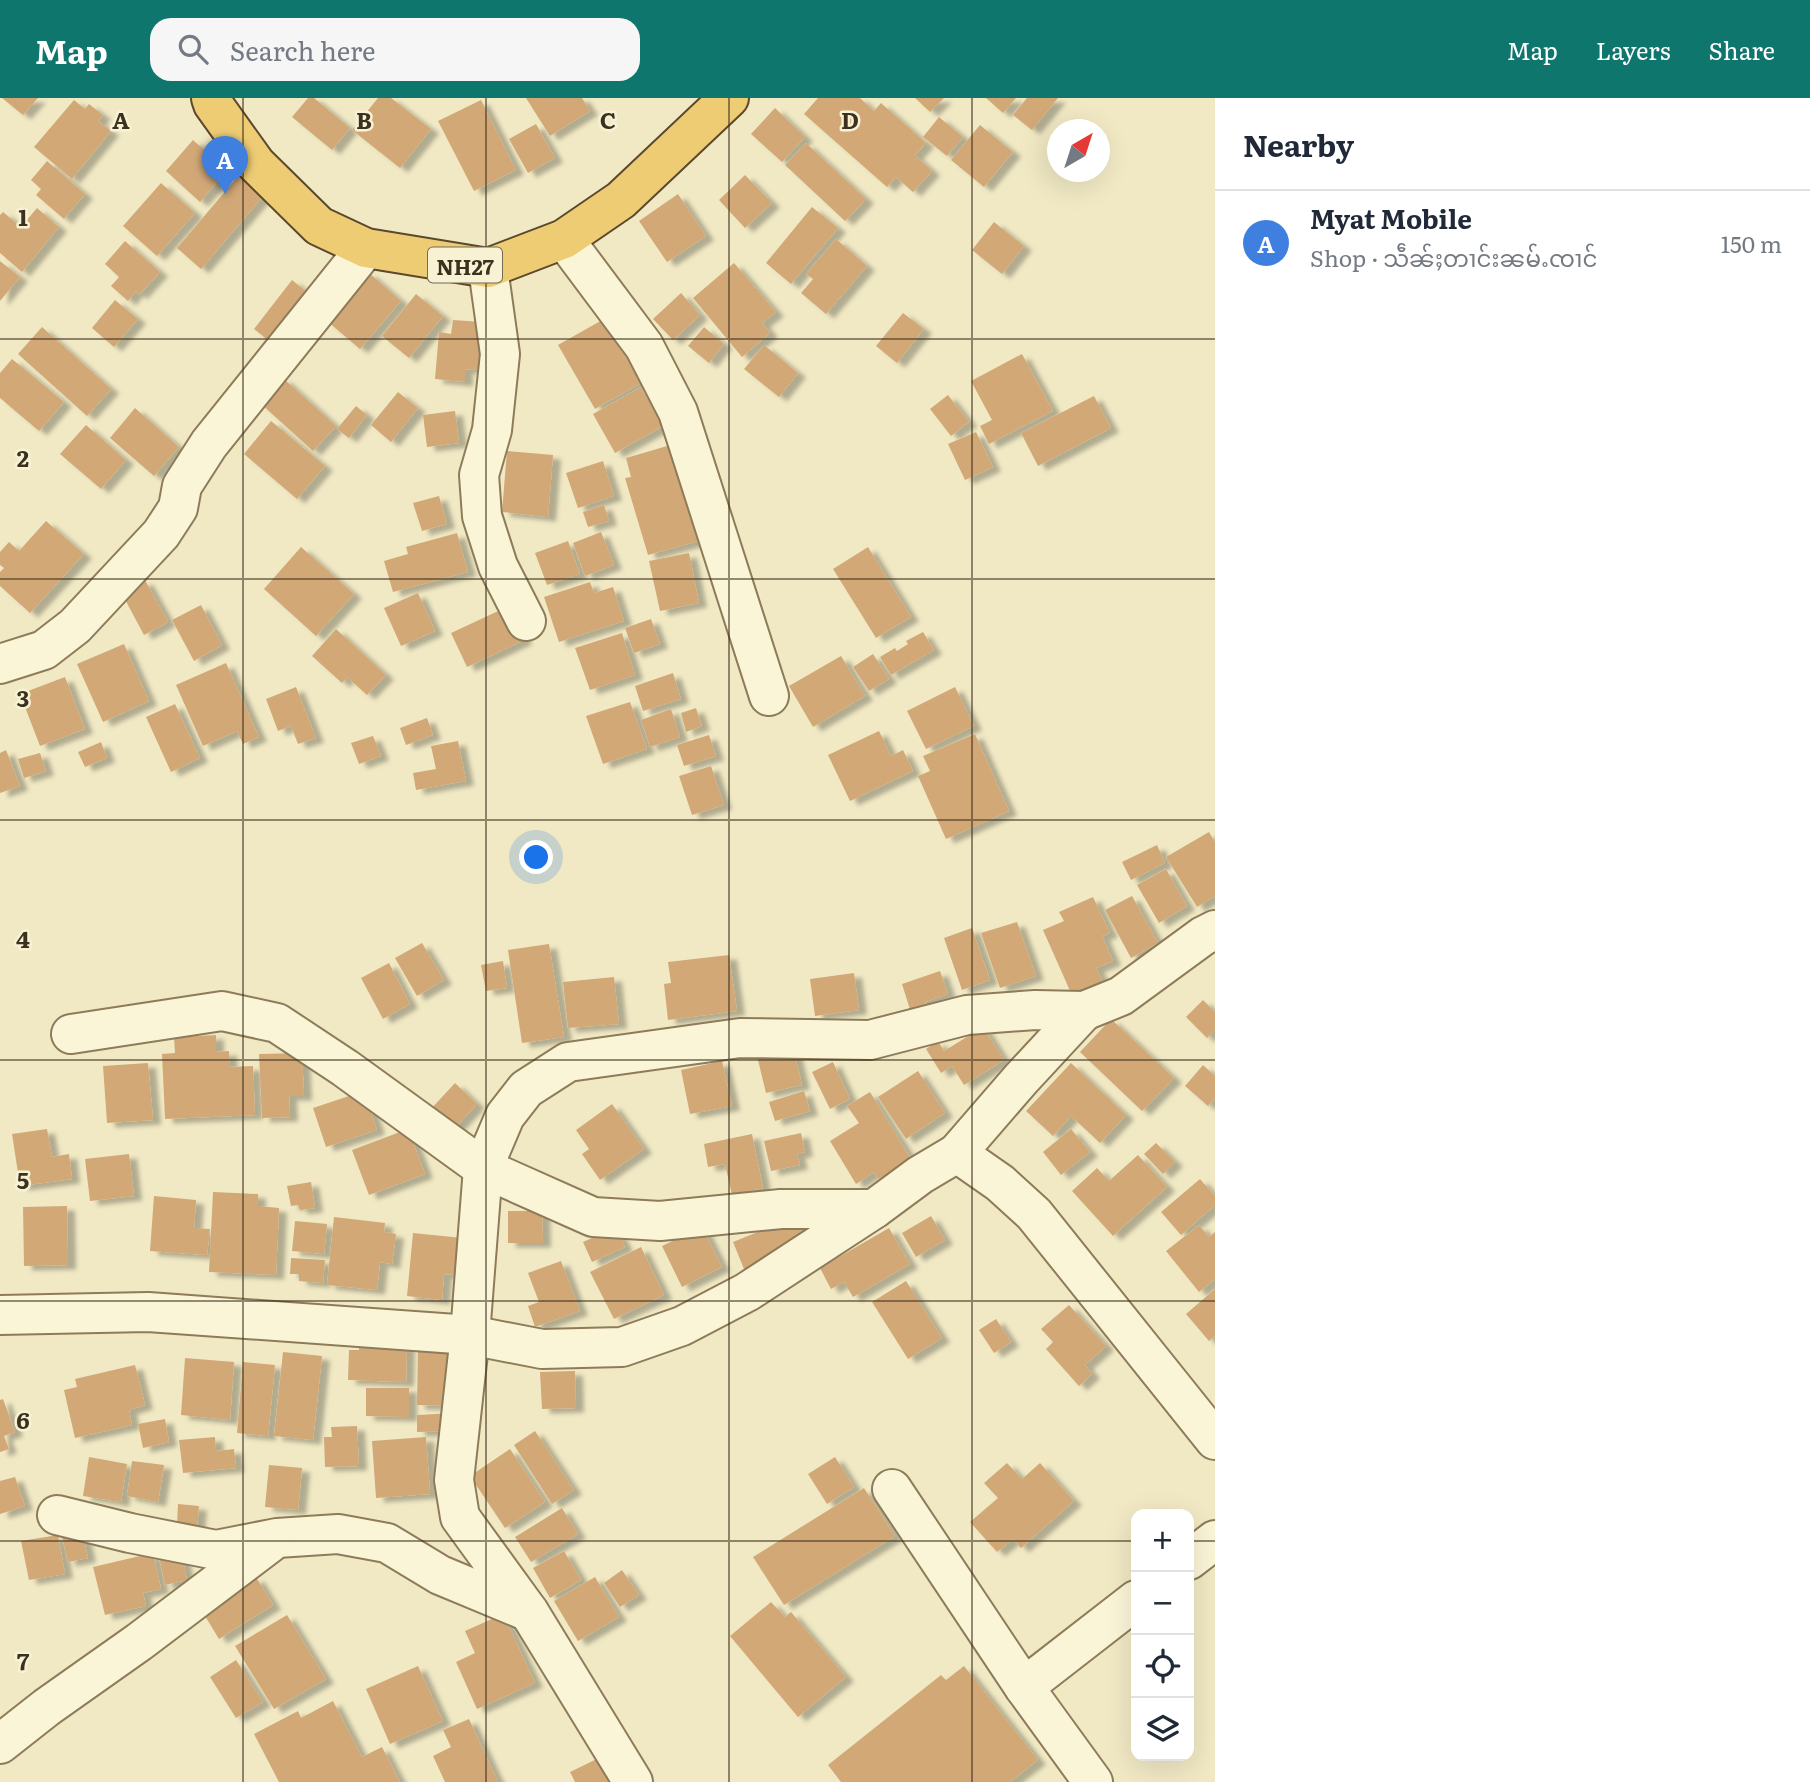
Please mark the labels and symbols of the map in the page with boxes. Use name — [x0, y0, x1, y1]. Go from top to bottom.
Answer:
text: A — [112, 102, 130, 136]
text: B — [356, 102, 372, 136]
text: C — [600, 102, 616, 136]
text: D — [841, 102, 859, 136]
north arrow — [1047, 119, 1110, 182]
pin: A — [202, 136, 248, 194]
text: 1 — [18, 199, 28, 233]
road number: NH27 — [428, 248, 502, 282]
text: 2 — [17, 440, 29, 474]
text: 3 — [17, 680, 29, 714]
your location — [519, 840, 553, 874]
text: 4 — [16, 921, 30, 955]
text: 5 — [17, 1162, 29, 1196]
text: 6 — [16, 1402, 30, 1436]
text: 7 — [17, 1643, 30, 1677]

